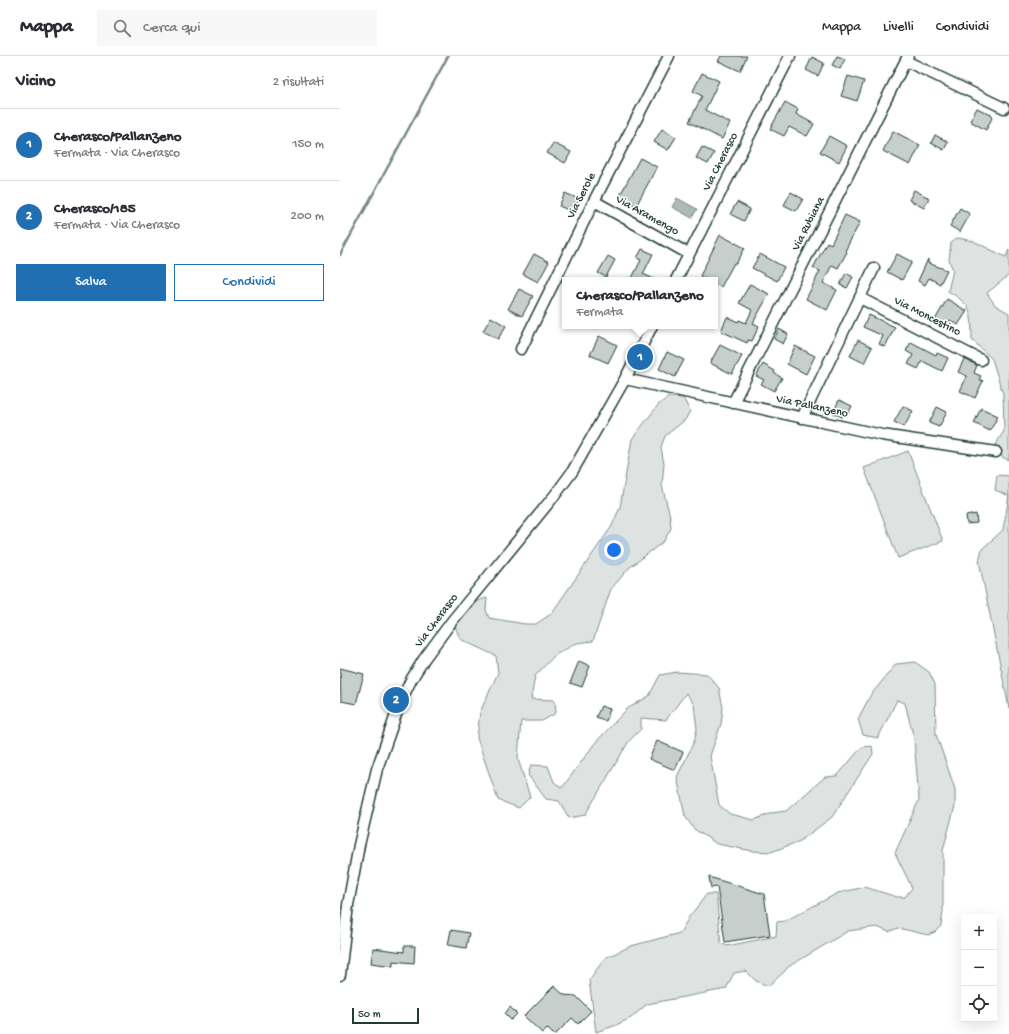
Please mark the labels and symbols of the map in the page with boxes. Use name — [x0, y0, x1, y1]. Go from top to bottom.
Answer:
street label: Via Cherasco — [700, 131, 742, 194]
street label: Via Serole — [564, 170, 600, 222]
street label: Via Aramengo — [612, 192, 681, 239]
street label: Via Rubiana — [789, 194, 829, 254]
street label: Via Moncestino — [890, 294, 963, 340]
pin: 1 — [627, 342, 653, 372]
street label: Via Pallanzeno — [774, 392, 849, 421]
your location — [604, 540, 624, 560]
street label: Via Cherasco — [412, 591, 462, 651]
pin: 2 — [383, 685, 409, 715]
scale bar — [352, 1006, 419, 1025]

